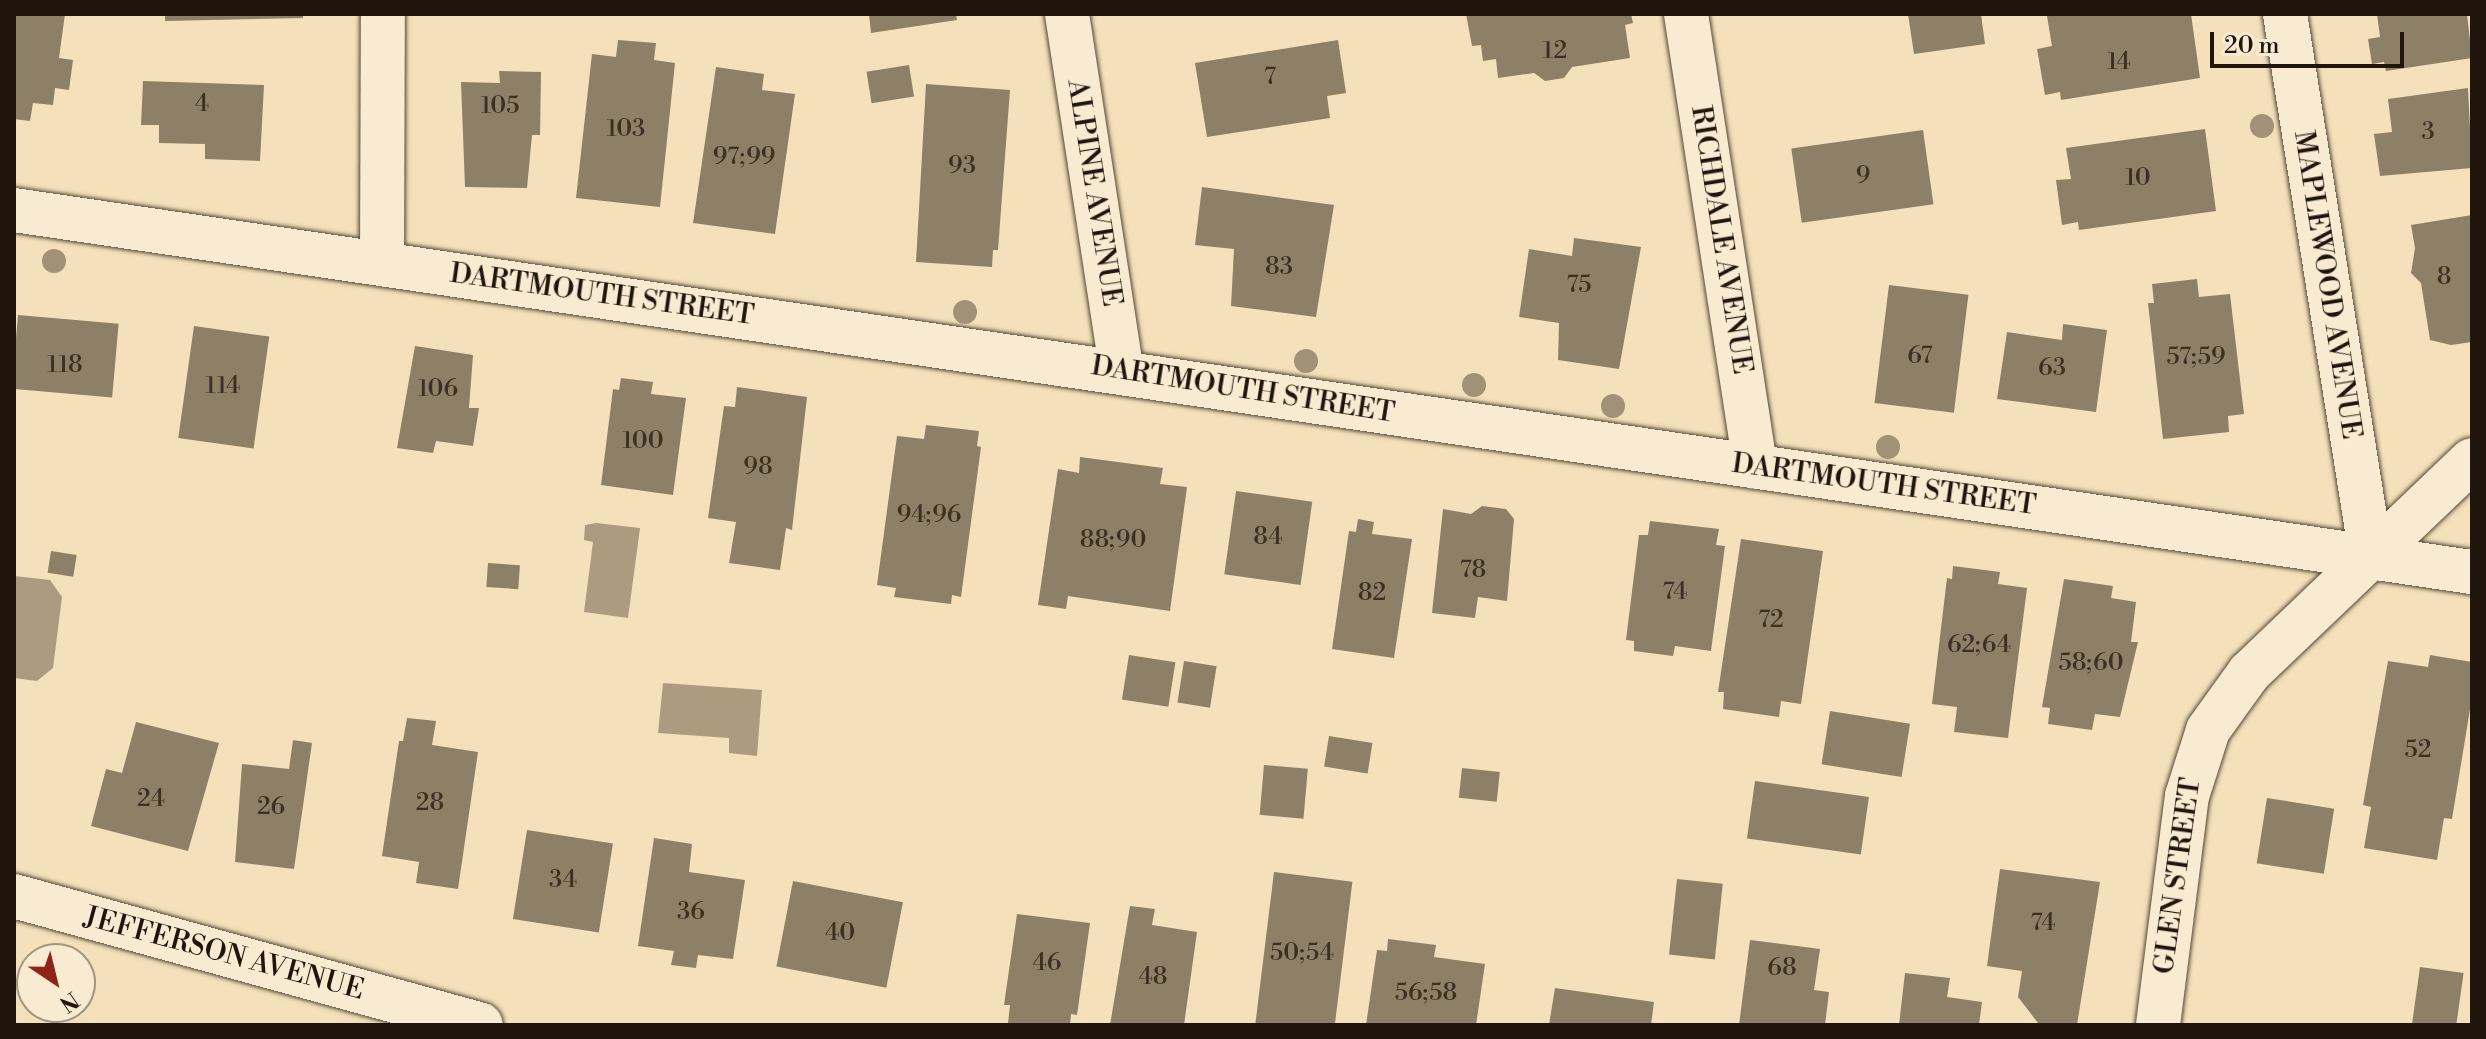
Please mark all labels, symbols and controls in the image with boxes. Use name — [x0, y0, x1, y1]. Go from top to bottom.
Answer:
scale bar — [2214, 16, 2408, 66]
text: 20 m — [2224, 31, 2280, 61]
house number: 12 — [1543, 38, 1567, 66]
house number: 14 — [2107, 49, 2131, 77]
house number: 7 — [1264, 64, 1276, 92]
street label: ALPINE AVENUE — [1059, 77, 1129, 309]
house number: 4 — [195, 91, 209, 119]
house number: 105 — [481, 93, 519, 121]
street label: RICHDALE AVENUE — [1683, 103, 1759, 377]
house number: 103 — [607, 116, 645, 144]
house number: 3 — [2421, 119, 2435, 147]
street label: MAPLEWOOD AVENUE — [2286, 128, 2368, 442]
house number: 97;99 — [713, 144, 775, 172]
house number: 93 — [948, 153, 976, 181]
house number: 9 — [1856, 163, 1870, 191]
house number: 10 — [2125, 165, 2151, 193]
house number: 83 — [1265, 254, 1293, 282]
street label: DARTMOUTH STREET — [448, 257, 756, 333]
house number: 8 — [2437, 264, 2451, 292]
house number: 75 — [1567, 272, 1591, 300]
house number: 67 — [1907, 343, 1933, 371]
house number: 57;59 — [2167, 344, 2225, 372]
street label: DARTMOUTH STREET — [1089, 349, 1397, 431]
house number: 118 — [47, 352, 83, 380]
house number: 63 — [2038, 355, 2066, 383]
house number: 114 — [206, 373, 240, 401]
house number: 106 — [418, 376, 458, 404]
house number: 100 — [622, 428, 664, 456]
street label: DARTMOUTH STREET — [1730, 447, 2038, 523]
house number: 98 — [743, 454, 773, 482]
house number: 94;96 — [897, 502, 961, 530]
house number: 84 — [1253, 524, 1283, 552]
house number: 88;90 — [1080, 527, 1146, 555]
house number: 78 — [1460, 557, 1486, 585]
house number: 74 — [1662, 579, 1688, 607]
house number: 82 — [1358, 580, 1386, 608]
house number: 72 — [1758, 607, 1784, 635]
house number: 62;64 — [1947, 632, 2011, 660]
house number: 58;60 — [2058, 650, 2124, 678]
house number: 52 — [2405, 737, 2431, 765]
street label: GLEN STREET — [2148, 776, 2208, 976]
house number: 24 — [137, 786, 165, 814]
house number: 28 — [416, 790, 444, 818]
house number: 26 — [257, 794, 285, 822]
house number: 34 — [549, 867, 577, 895]
house number: 36 — [677, 899, 705, 927]
street label: JEFFERSON AVENUE — [81, 900, 367, 1008]
house number: 74 — [2030, 910, 2056, 938]
house number: 40 — [825, 920, 855, 948]
house number: 50;54 — [1270, 940, 1334, 968]
north arrow — [16, 943, 96, 1023]
house number: 46 — [1033, 950, 1061, 978]
house number: 68 — [1767, 955, 1797, 983]
house number: 48 — [1139, 964, 1167, 992]
house number: 56;58 — [1395, 980, 1457, 1008]
text: N — [54, 985, 84, 1017]

